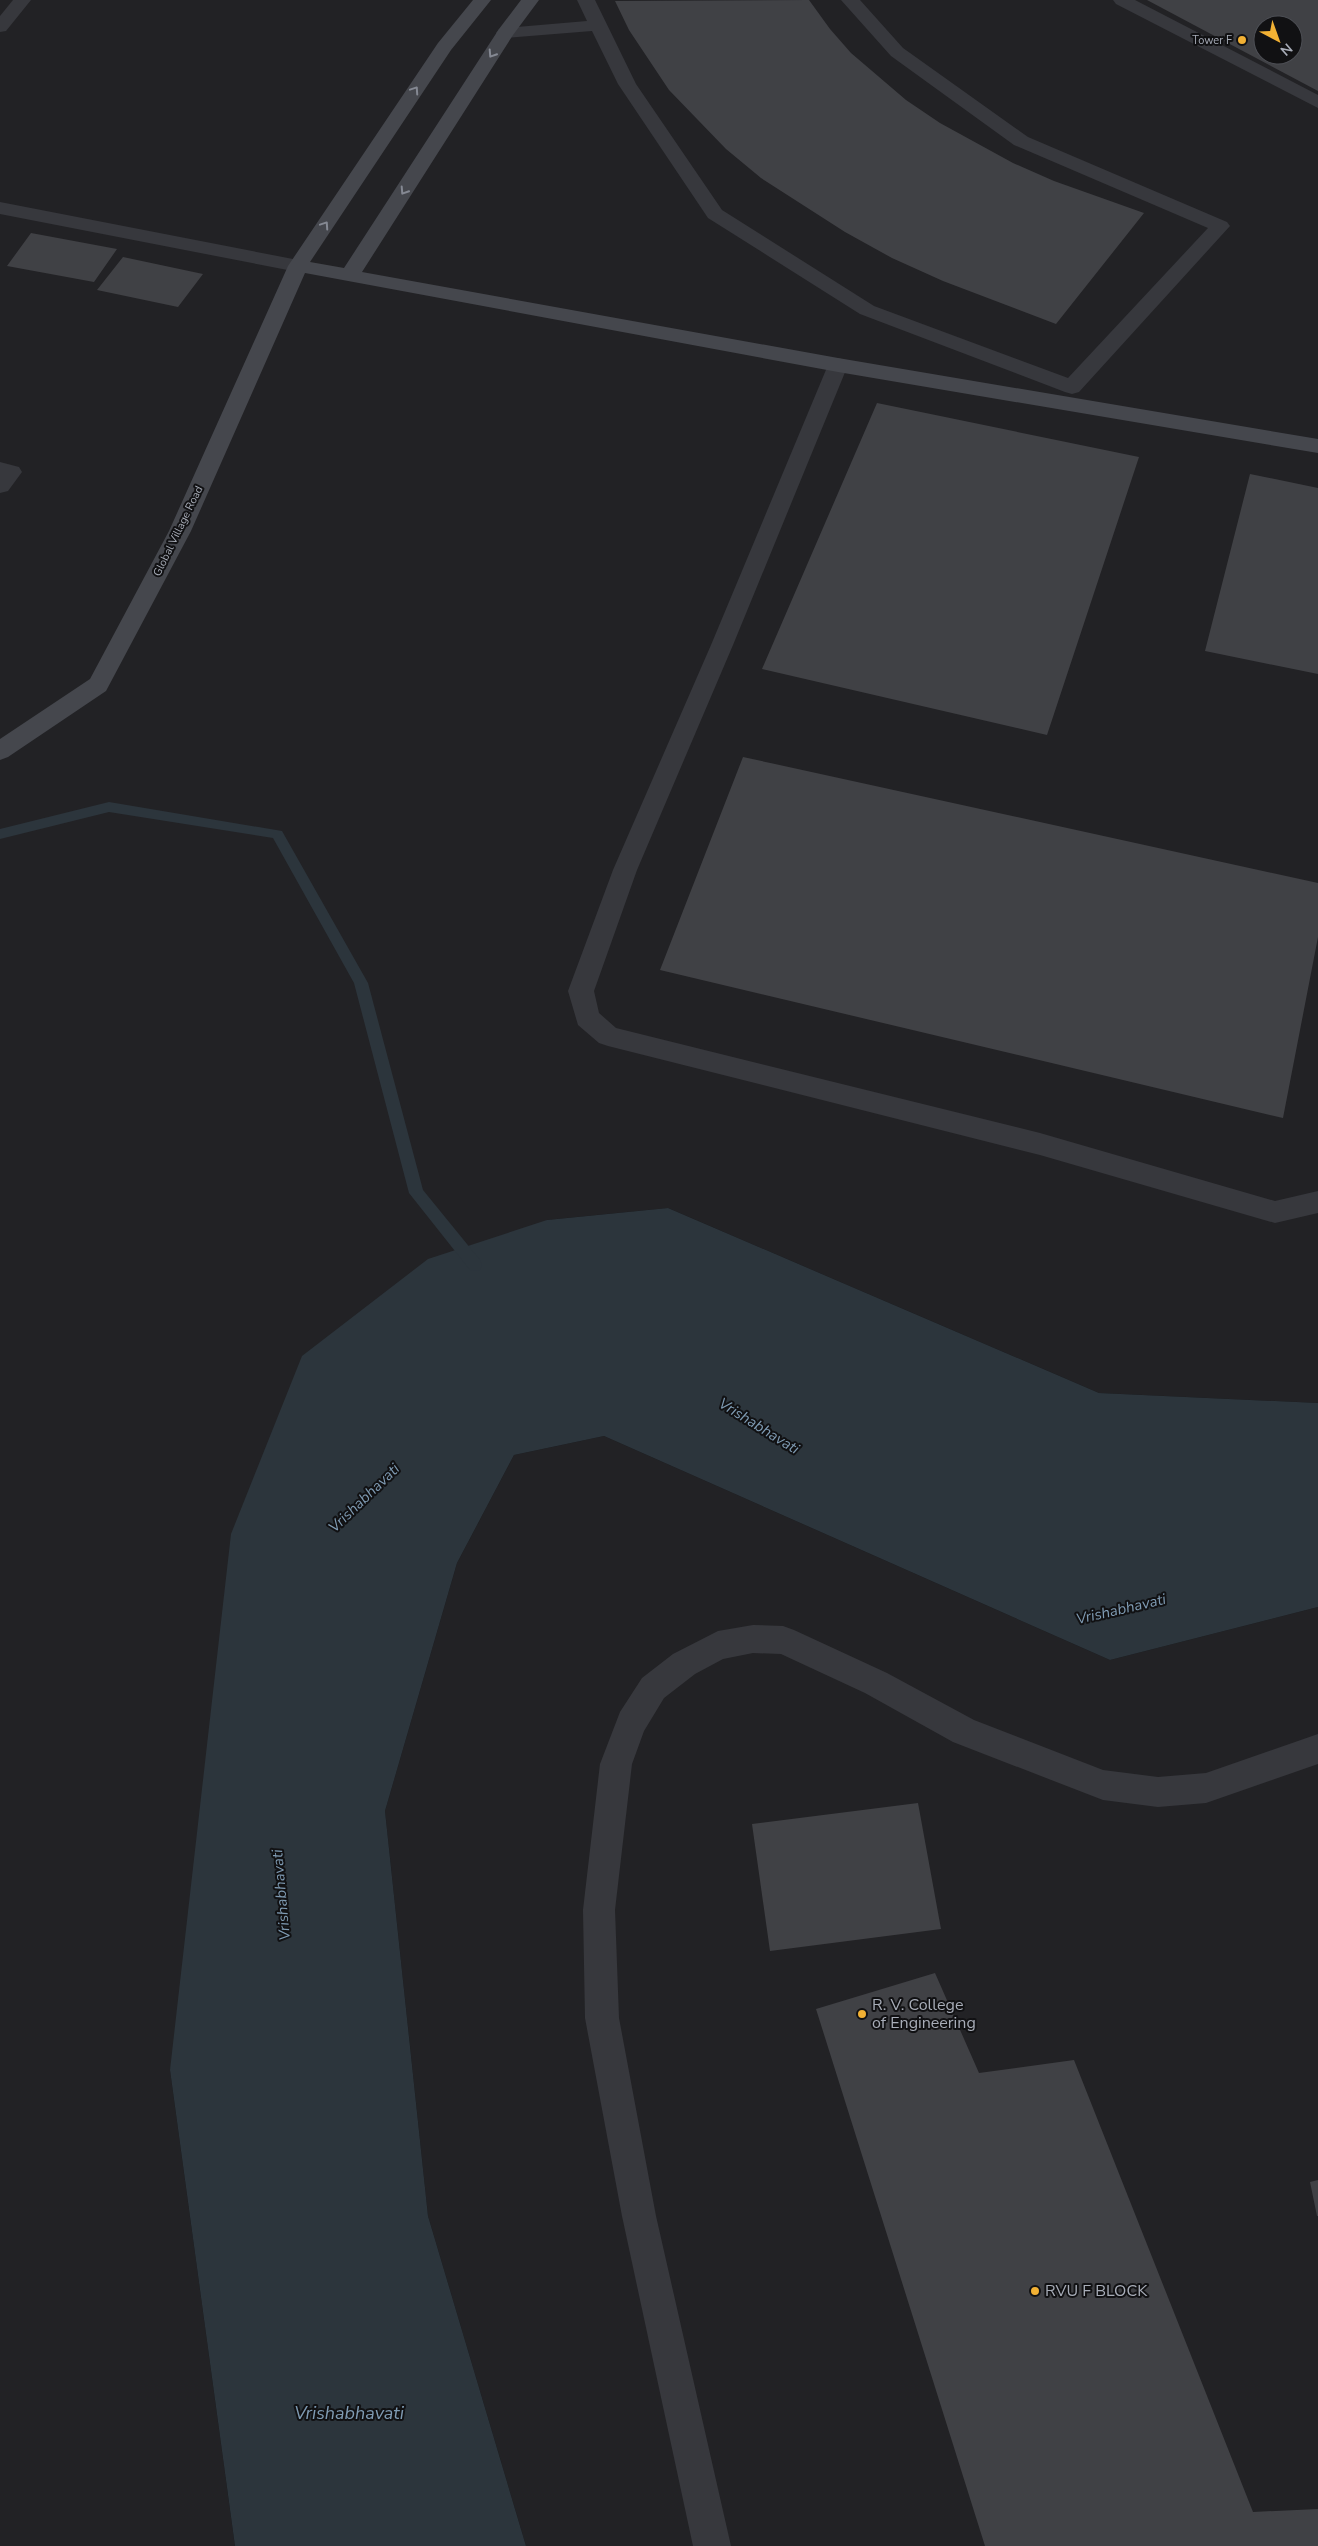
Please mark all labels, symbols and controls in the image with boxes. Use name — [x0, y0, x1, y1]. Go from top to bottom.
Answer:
north arrow — [1253, 15, 1303, 65]
place label: Tower F — [1192, 33, 1232, 48]
marker: Tower F — [1236, 34, 1248, 46]
text: N — [1276, 39, 1296, 60]
one-way arrow — [488, 49, 498, 58]
one-way arrow — [409, 86, 419, 95]
one-way arrow — [401, 185, 410, 194]
one-way arrow — [319, 222, 329, 231]
street label: Global Village Road — [150, 483, 206, 579]
water label: Vrishabhavati — [715, 1393, 804, 1459]
water label: Vrishabhavati — [324, 1459, 404, 1537]
water label: Vrishabhavati — [1074, 1589, 1168, 1629]
water label: Vrishabhavati — [267, 1848, 295, 1941]
place label: R. V. College of Engineering — [872, 1994, 976, 2034]
marker: R. V. College of Engineering — [856, 2008, 868, 2020]
place label: RVU F BLOCK — [1045, 2280, 1148, 2302]
marker: RVU F BLOCK — [1029, 2285, 1041, 2297]
water label: Vrishabhavati — [294, 2401, 405, 2425]

